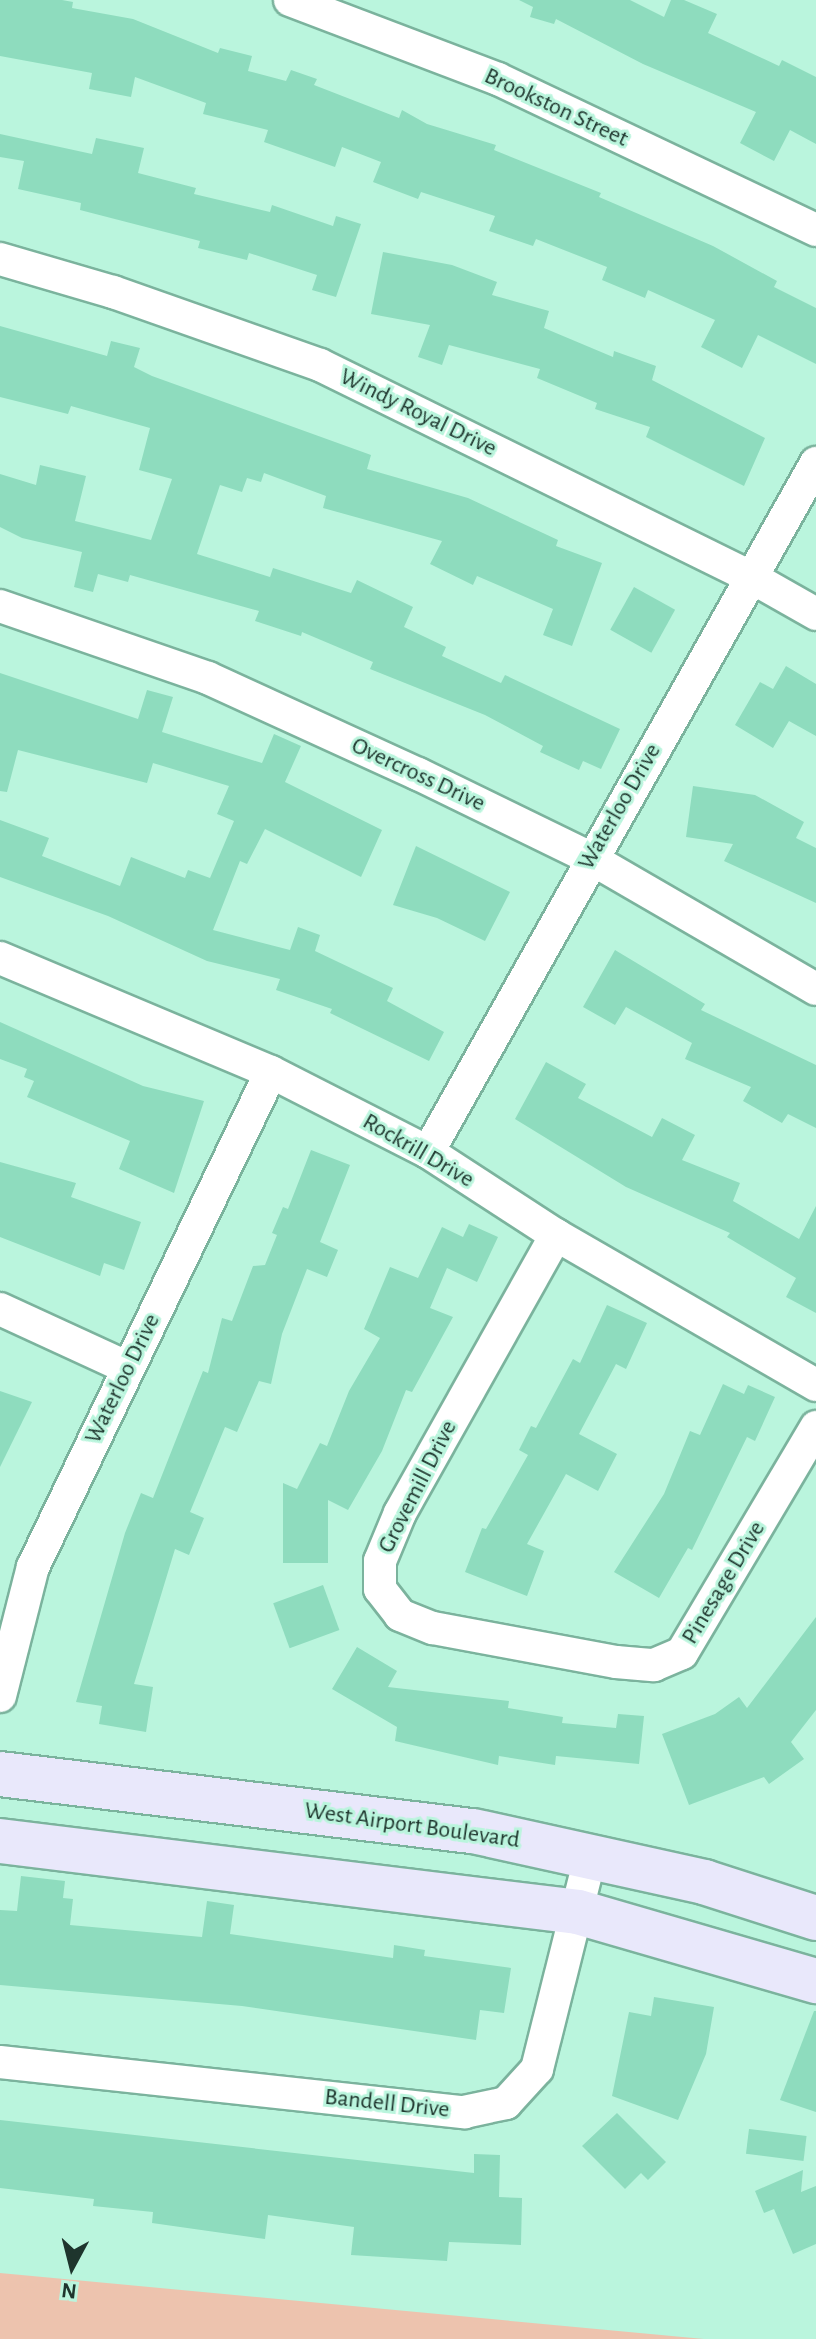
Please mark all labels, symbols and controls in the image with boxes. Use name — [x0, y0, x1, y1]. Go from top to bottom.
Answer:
street label: Brookston Street — [479, 62, 633, 154]
street label: Windy Royal Drive — [335, 363, 501, 463]
street label: Overcross Drive — [347, 732, 489, 818]
street label: Waterloo Drive — [572, 739, 668, 875]
street label: Rockrill Drive — [357, 1108, 479, 1194]
street label: Waterloo Drive — [79, 1309, 167, 1449]
street label: Grovemill Drive — [372, 1416, 464, 1558]
street label: Pinesage Drive — [676, 1516, 772, 1650]
street label: West Airport Boulevard — [303, 1797, 521, 1855]
street label: Bandell Drive — [323, 2083, 451, 2125]
north arrow — [32, 2227, 112, 2307]
text: N — [60, 2279, 78, 2303]

